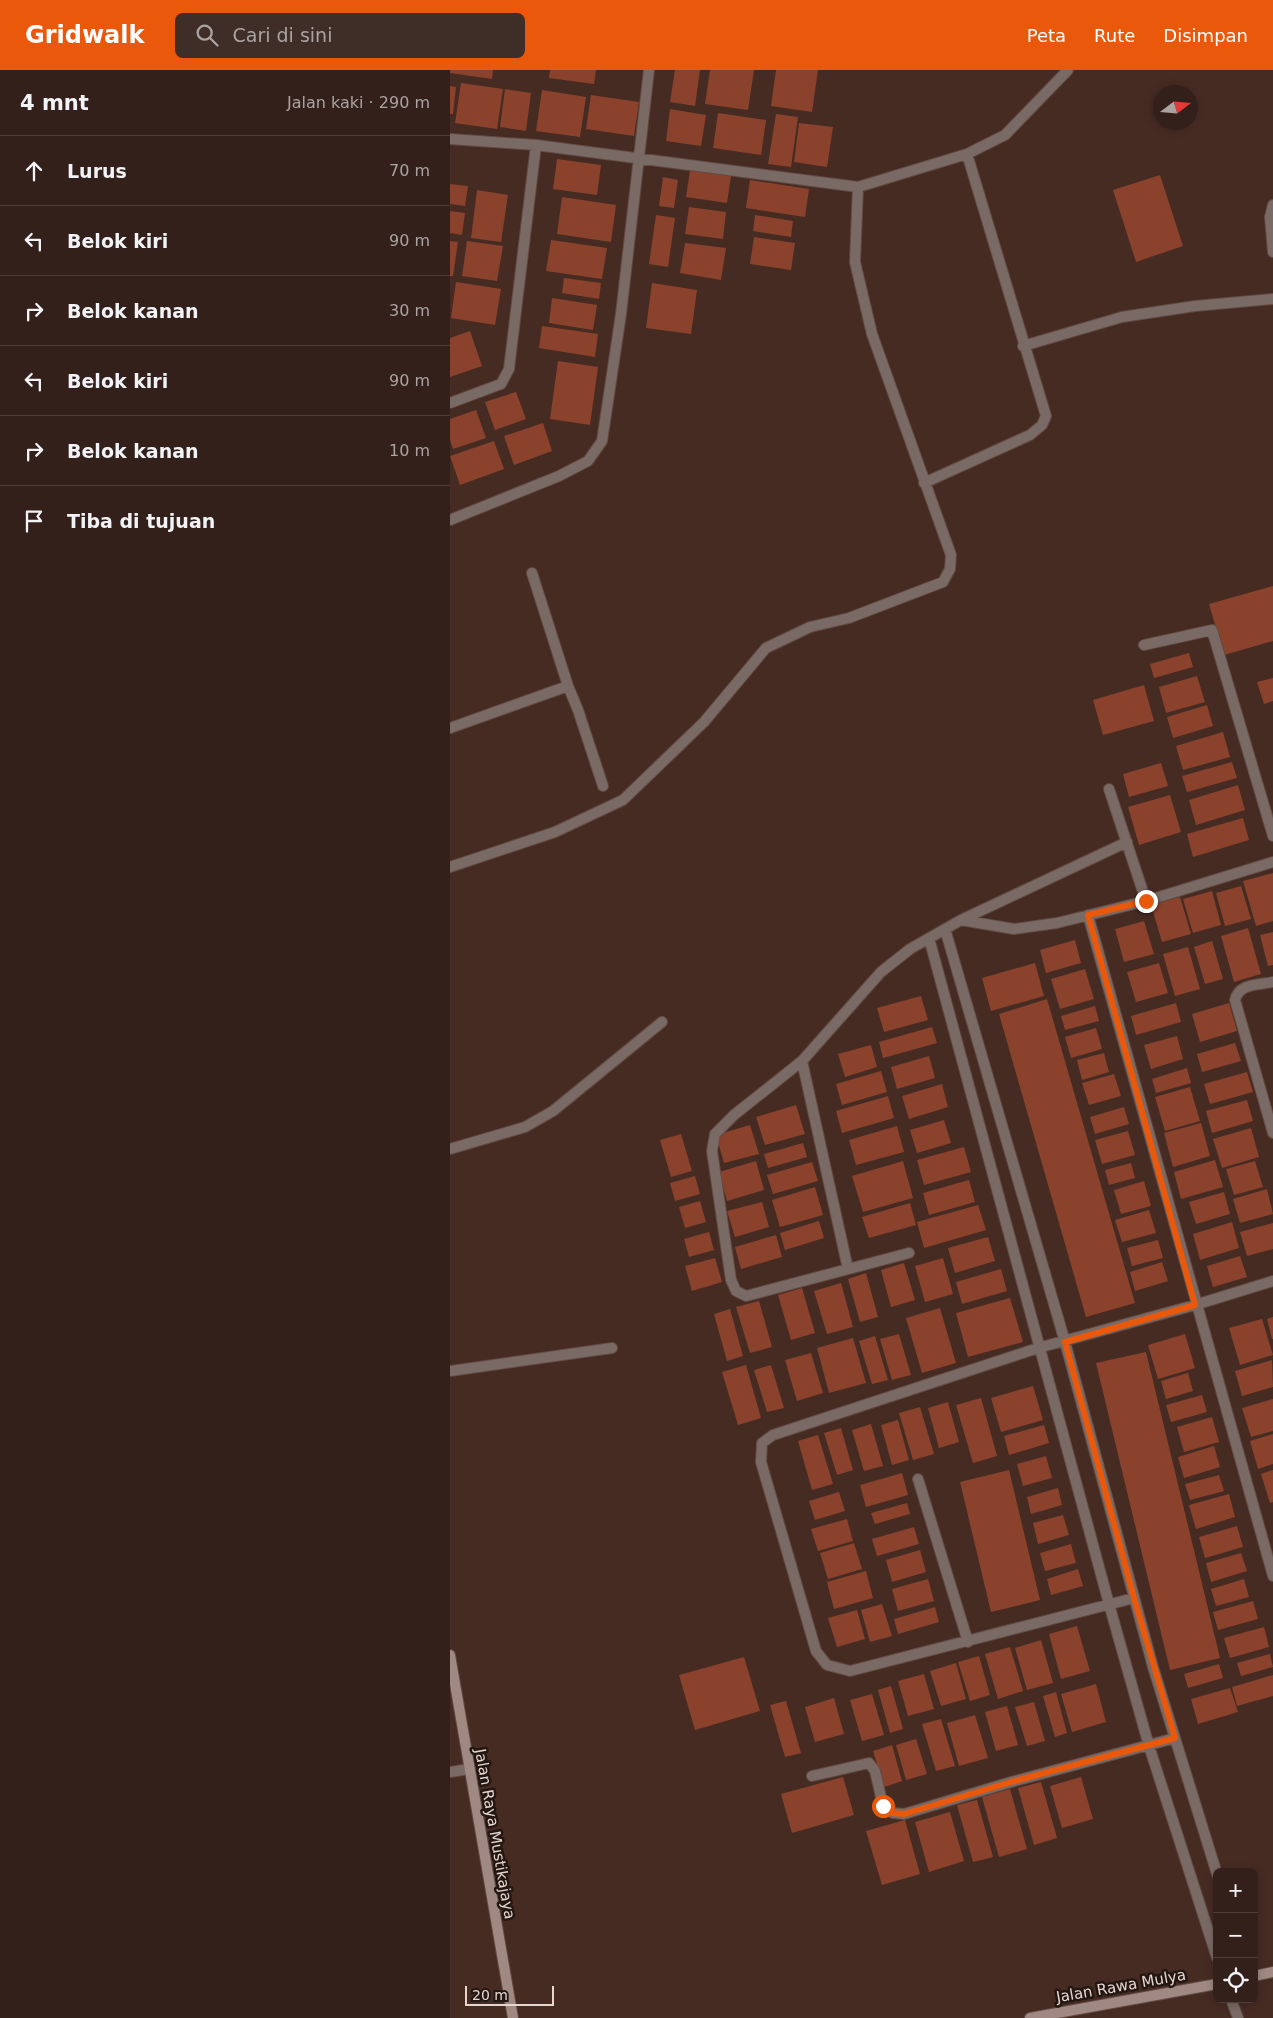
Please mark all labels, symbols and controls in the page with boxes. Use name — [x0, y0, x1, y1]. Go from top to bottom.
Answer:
search box — [175, 13, 525, 58]
text: Gridwalk — [25, 21, 145, 49]
icon: search — [193, 21, 221, 49]
text: Cari di sini — [233, 24, 332, 46]
text: Peta — [1027, 25, 1066, 46]
text: Rute — [1094, 25, 1135, 46]
text: Disimpan — [1163, 25, 1248, 46]
north arrow — [1153, 85, 1198, 130]
text: 4 mnt — [20, 91, 89, 115]
text: Jalan kaki · 290 m — [287, 93, 430, 112]
icon: ahead — [20, 157, 48, 185]
text: Lurus — [67, 160, 127, 182]
text: 70 m — [389, 161, 430, 180]
icon: left — [20, 227, 48, 255]
text: Belok kiri — [67, 230, 168, 252]
text: 90 m — [389, 231, 430, 250]
icon: right — [20, 297, 48, 325]
text: Belok kanan — [67, 300, 199, 322]
text: 30 m — [389, 301, 430, 320]
icon: left — [20, 367, 48, 395]
text: Belok kiri — [67, 370, 168, 392]
text: 90 m — [389, 371, 430, 390]
icon: right — [20, 437, 48, 465]
text: Belok kanan — [67, 440, 199, 462]
text: 10 m — [389, 441, 430, 460]
icon: arrive — [20, 507, 48, 535]
text: Tiba di tujuan — [67, 510, 215, 532]
route end — [1135, 890, 1158, 913]
street label: Jalan Raya Mustikajaya — [471, 1746, 519, 1921]
route start — [872, 1795, 895, 1818]
map controls — [1213, 1868, 1258, 2003]
button: + — [1213, 1868, 1258, 1913]
button: − — [1213, 1913, 1258, 1958]
button: locate — [1213, 1958, 1258, 2003]
street label: Jalan Rawa Mulya — [1054, 1966, 1187, 2006]
scale bar — [465, 1983, 554, 2006]
text: 20 m — [472, 1987, 508, 2003]

